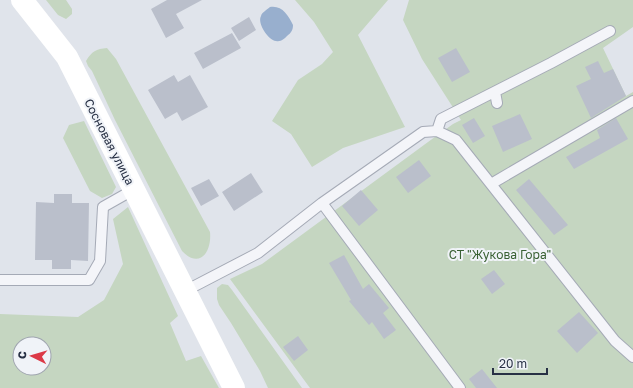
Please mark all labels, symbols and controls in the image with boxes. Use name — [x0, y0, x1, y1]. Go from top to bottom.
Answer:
street label: Сосновая улица — [81, 96, 138, 187]
park label: СТ "Жукова Гора" — [449, 247, 551, 262]
north arrow — [12, 336, 52, 376]
text: С — [15, 350, 28, 360]
scale bar — [493, 350, 547, 376]
text: 20 m — [499, 356, 527, 371]

